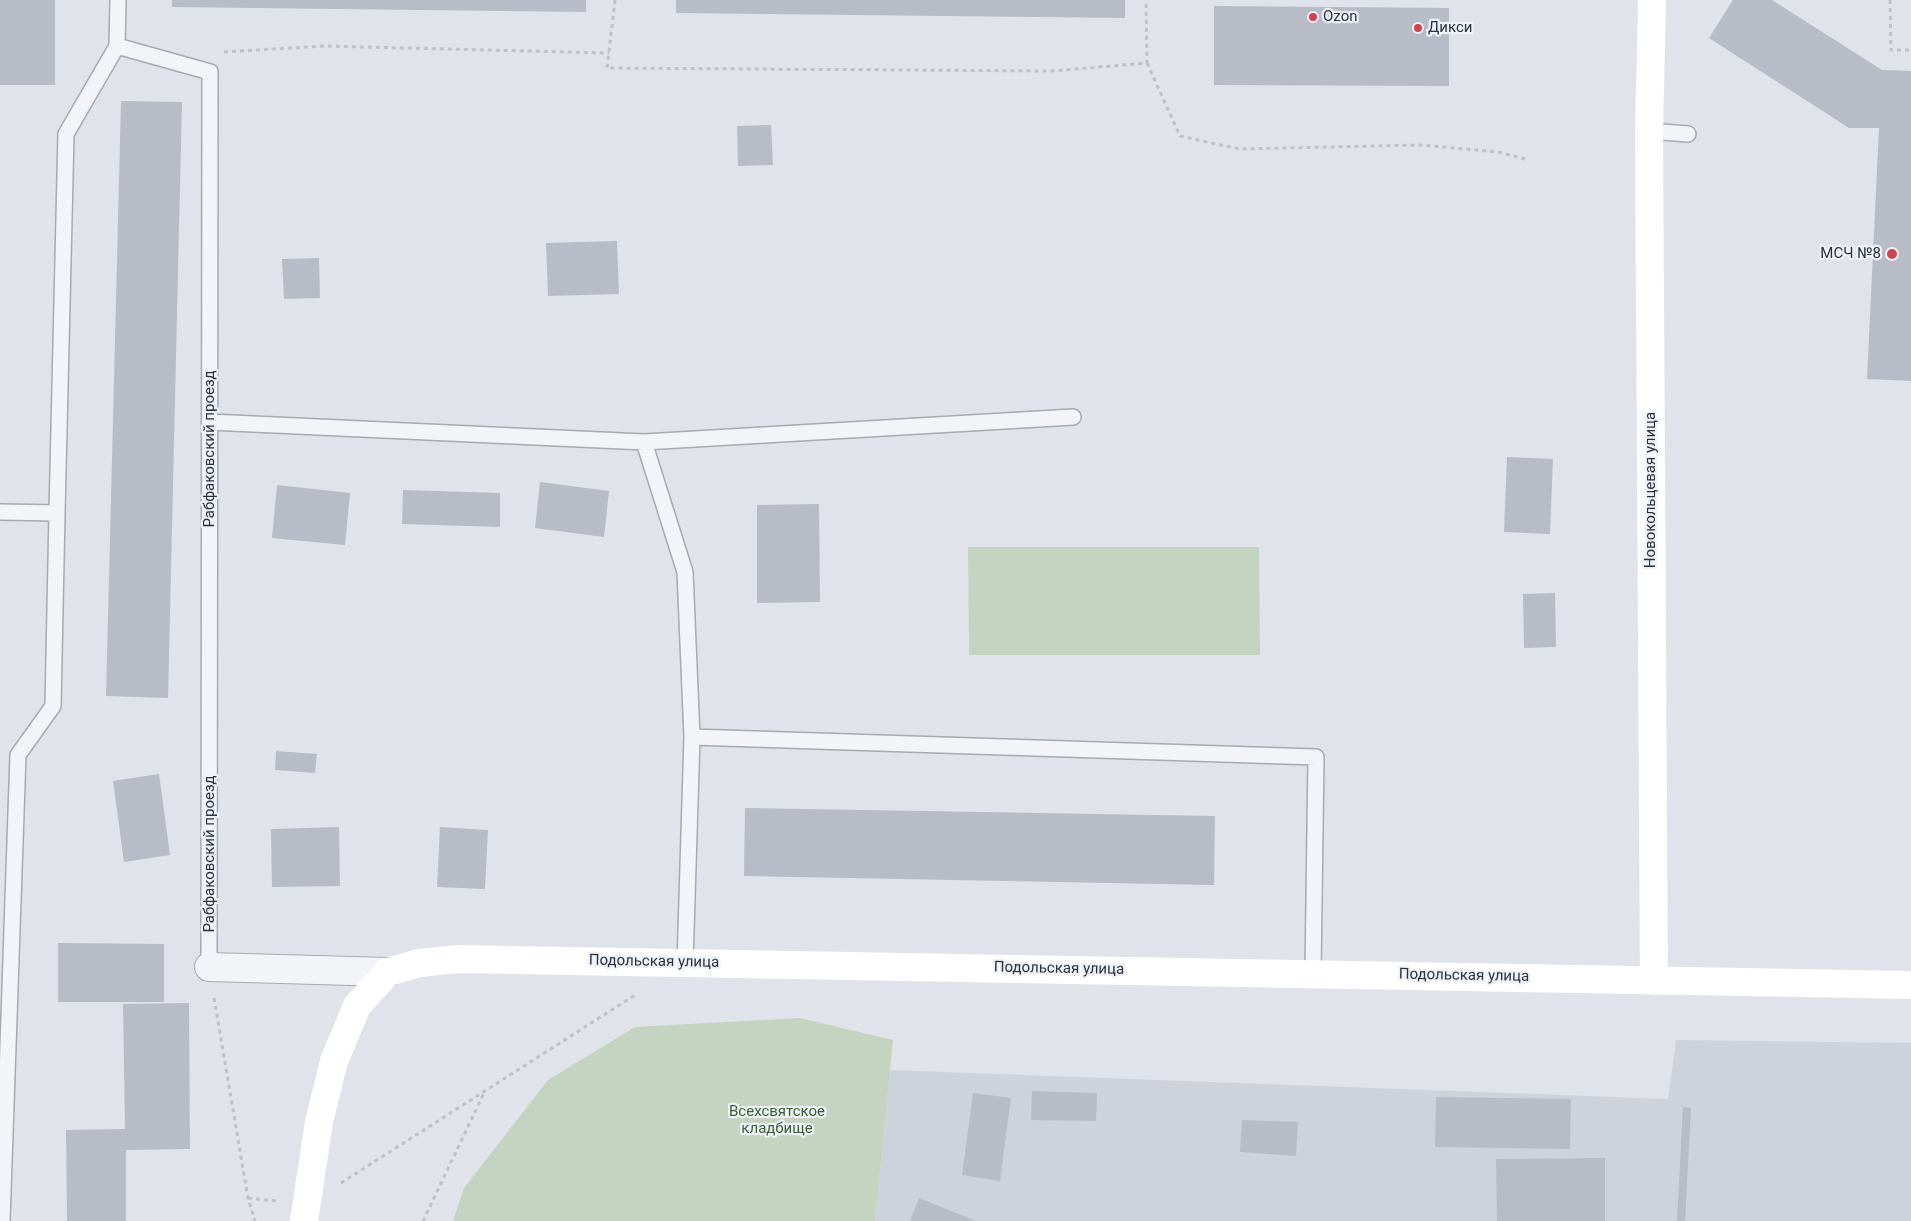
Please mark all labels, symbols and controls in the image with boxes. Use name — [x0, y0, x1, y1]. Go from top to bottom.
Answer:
place label: Ozon — [1323, 8, 1357, 26]
marker: Ozon — [1307, 11, 1319, 23]
place label: Дикси — [1428, 19, 1472, 37]
marker: Дикси — [1412, 22, 1424, 34]
place label: МСЧ №8 — [1820, 245, 1881, 263]
marker: МСЧ №8 — [1885, 247, 1899, 261]
street label: Рабфаковский проезд — [201, 370, 219, 528]
street label: Новокольцевая улица — [1642, 412, 1660, 568]
street label: Рабфаковский проезд — [201, 775, 219, 933]
street label: Подольская улица — [589, 952, 719, 972]
street label: Подольская улица — [994, 959, 1124, 979]
street label: Подольская улица — [1399, 966, 1529, 986]
park label: Всехсвятское кладбище — [729, 1103, 825, 1138]

